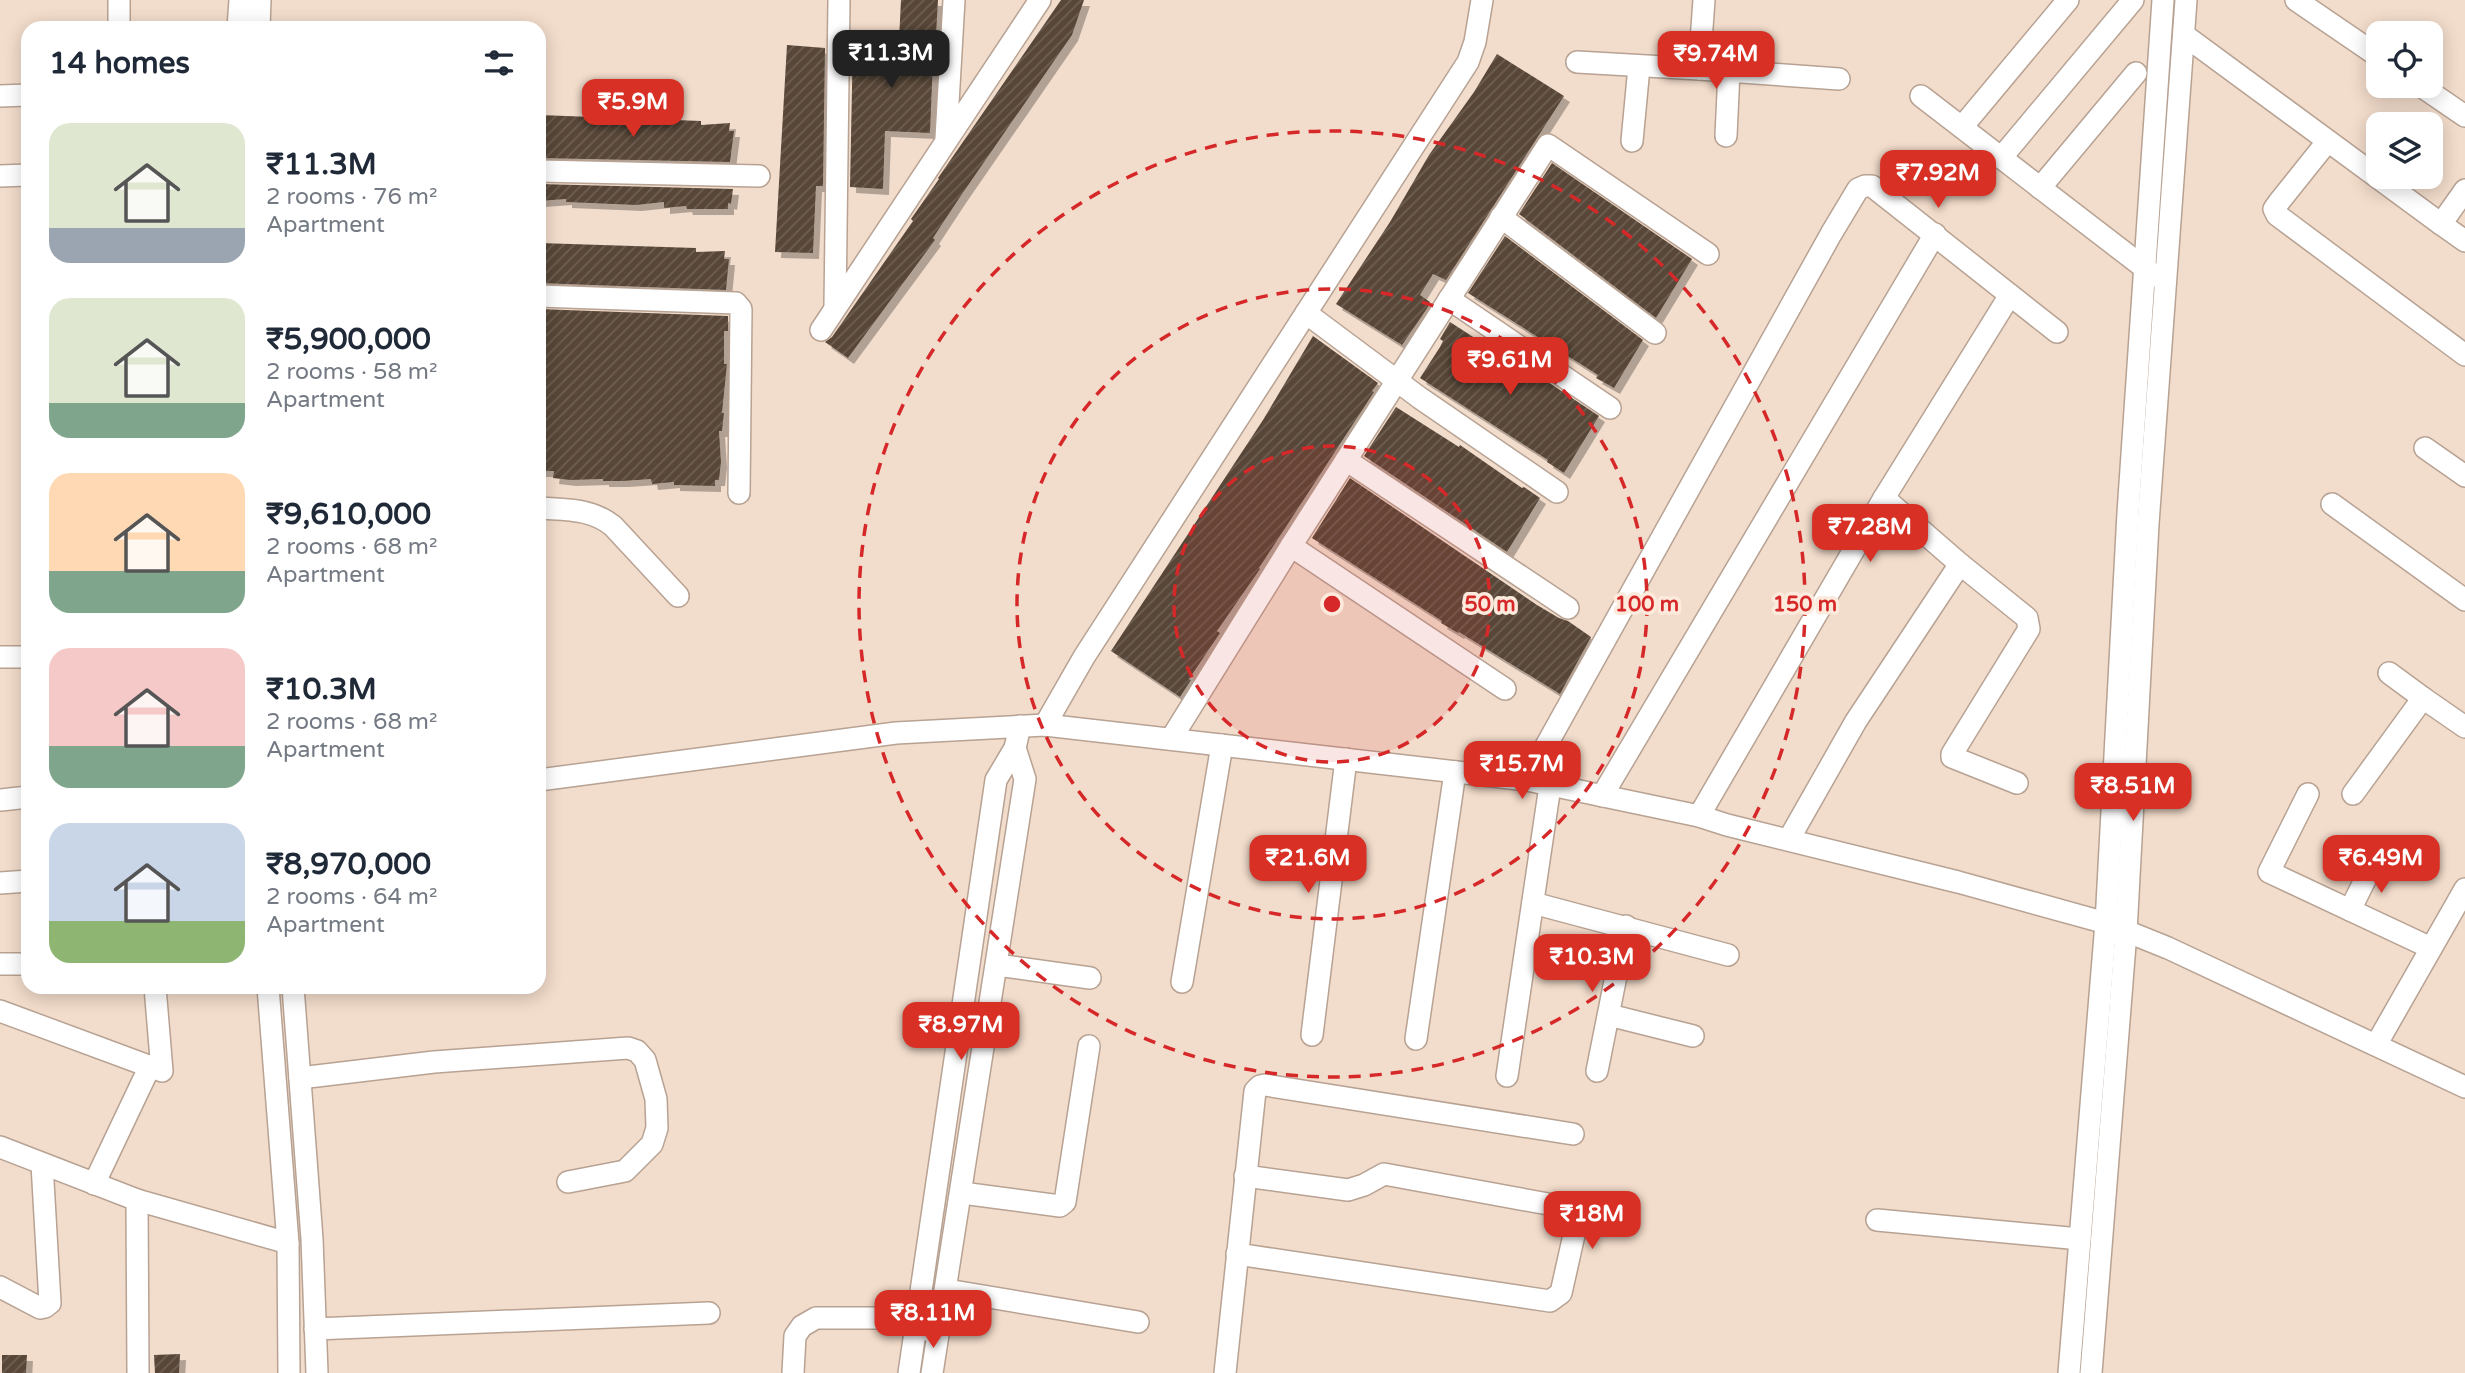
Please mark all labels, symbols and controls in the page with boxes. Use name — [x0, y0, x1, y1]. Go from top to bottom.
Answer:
map controls — [2366, 21, 2443, 189]
button: locate — [2366, 21, 2443, 98]
pin: ₹11.3M — [834, 31, 948, 90]
pin: ₹9.74M — [1659, 32, 1773, 91]
text: ₹11.3M — [849, 39, 934, 67]
text: ₹9.74M — [1674, 40, 1758, 68]
icon: filters — [480, 44, 518, 82]
text: 14 homes — [49, 45, 190, 82]
pin: ₹5.9M — [584, 80, 682, 139]
text: ₹5.9M — [598, 88, 668, 116]
button: layers — [2366, 112, 2443, 189]
text: ₹11.3M — [266, 146, 377, 183]
pin: ₹7.92M — [1881, 150, 1995, 210]
icon: home — [105, 151, 189, 235]
text: ₹7.92M — [1896, 159, 1980, 187]
text: 2 rooms · 76 m² — [266, 183, 437, 211]
text: Apartment — [266, 211, 385, 239]
text: ₹5,900,000 — [266, 321, 431, 358]
icon: home — [105, 326, 189, 410]
pin: ₹9.61M — [1453, 338, 1567, 397]
text: ₹9.61M — [1468, 346, 1553, 374]
text: 2 rooms · 58 m² — [266, 358, 437, 386]
text: Apartment — [266, 386, 385, 414]
text: ₹9,610,000 — [266, 496, 431, 533]
icon: home — [105, 501, 189, 585]
pin: ₹7.28M — [1813, 504, 1927, 564]
text: ₹7.28M — [1828, 513, 1912, 541]
text: 2 rooms · 68 m² — [266, 533, 437, 561]
text: Apartment — [266, 561, 385, 589]
centre of rings — [1320, 592, 1344, 616]
text: 50 m — [1464, 592, 1516, 617]
text: 100 m — [1615, 592, 1679, 617]
text: 150 m — [1773, 592, 1837, 617]
text: ₹10.3M — [266, 671, 377, 708]
icon: home — [105, 676, 189, 760]
text: 2 rooms · 68 m² — [266, 708, 437, 736]
text: Apartment — [266, 736, 385, 764]
pin: ₹15.7M — [1465, 742, 1579, 801]
text: ₹15.7M — [1480, 750, 1564, 778]
pin: ₹8.51M — [2076, 764, 2190, 823]
text: ₹8.51M — [2091, 772, 2176, 800]
pin: ₹21.6M — [1251, 836, 1365, 895]
pin: ₹6.49M — [2324, 836, 2438, 895]
text: ₹21.6M — [1266, 844, 1351, 872]
text: ₹6.49M — [2339, 844, 2423, 872]
text: ₹8,970,000 — [266, 846, 431, 883]
icon: home — [105, 851, 189, 935]
text: 2 rooms · 64 m² — [266, 883, 437, 911]
text: Apartment — [266, 911, 385, 939]
pin: ₹10.3M — [1535, 934, 1649, 994]
text: ₹10.3M — [1550, 943, 1635, 971]
pin: ₹8.97M — [904, 1002, 1018, 1062]
text: ₹8.97M — [919, 1011, 1004, 1039]
pin: ₹18M — [1551, 1192, 1633, 1251]
text: ₹18M — [1560, 1200, 1624, 1228]
pin: ₹8.11M — [876, 1290, 990, 1350]
text: ₹8.11M — [891, 1299, 976, 1327]

